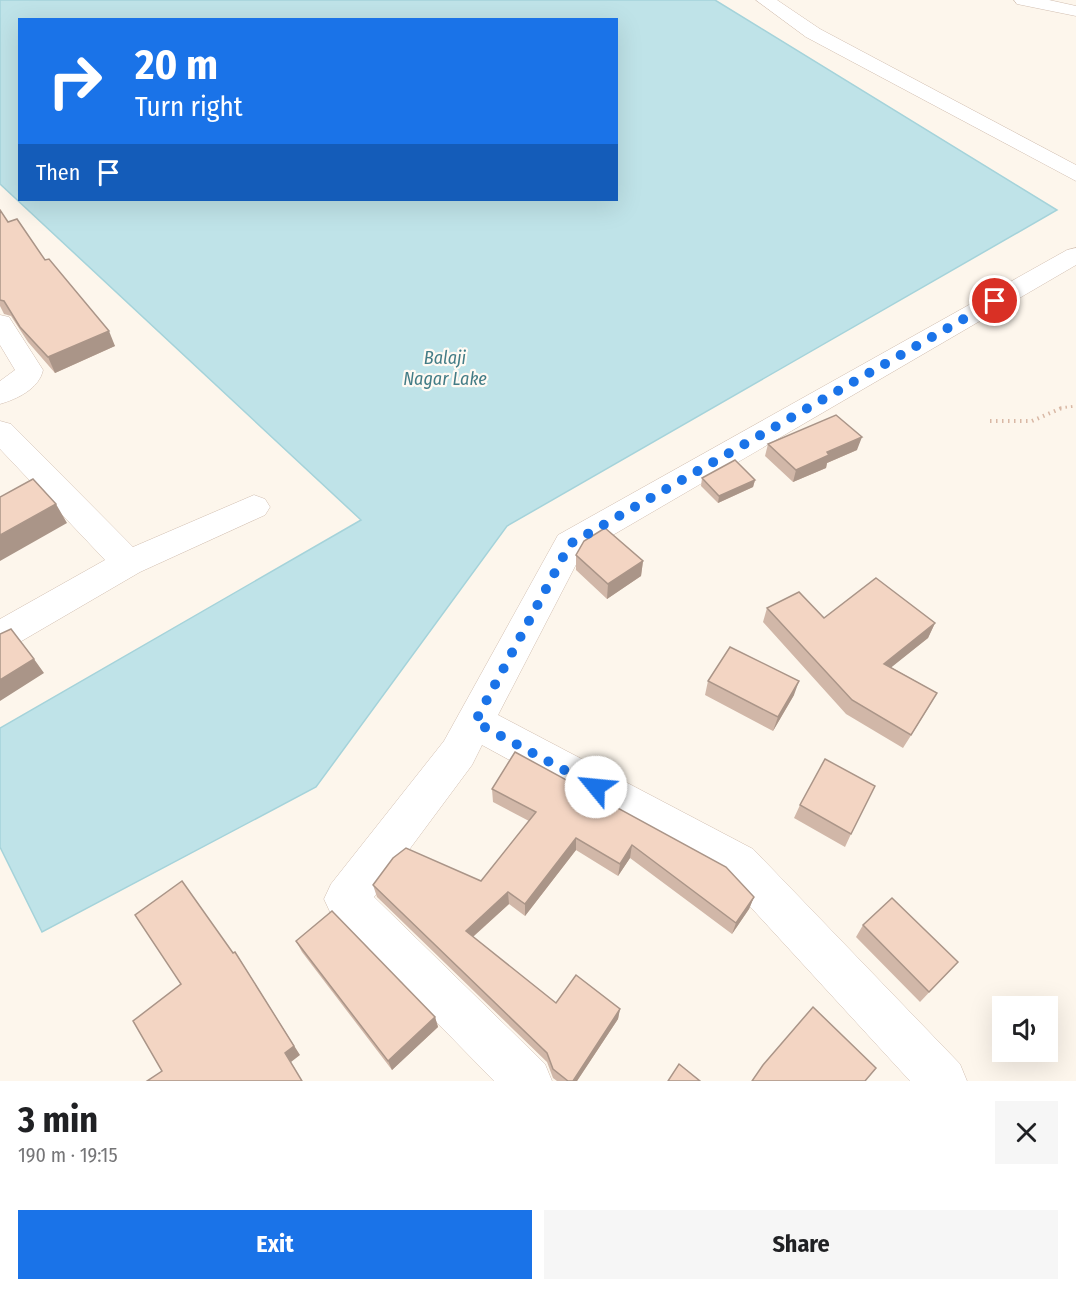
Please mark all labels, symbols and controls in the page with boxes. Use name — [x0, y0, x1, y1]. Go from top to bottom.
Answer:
text: 20 m — [135, 40, 218, 90]
icon: right — [36, 42, 114, 120]
text: Turn right — [135, 91, 243, 123]
icon: arrive — [92, 156, 125, 189]
text: Then — [36, 159, 80, 186]
pin — [969, 275, 1020, 326]
icon: arrive — [978, 284, 1011, 317]
water label: Balaji Nagar Lake — [403, 347, 487, 390]
position arrow — [564, 755, 628, 819]
map controls — [992, 996, 1058, 1062]
button: sound — [992, 996, 1058, 1062]
text: 3 min — [18, 1098, 98, 1142]
button: close — [995, 1101, 1058, 1164]
text: 190 m · 19:15 — [18, 1143, 118, 1167]
button: Exit — [18, 1210, 532, 1279]
button: Share — [544, 1210, 1058, 1279]

